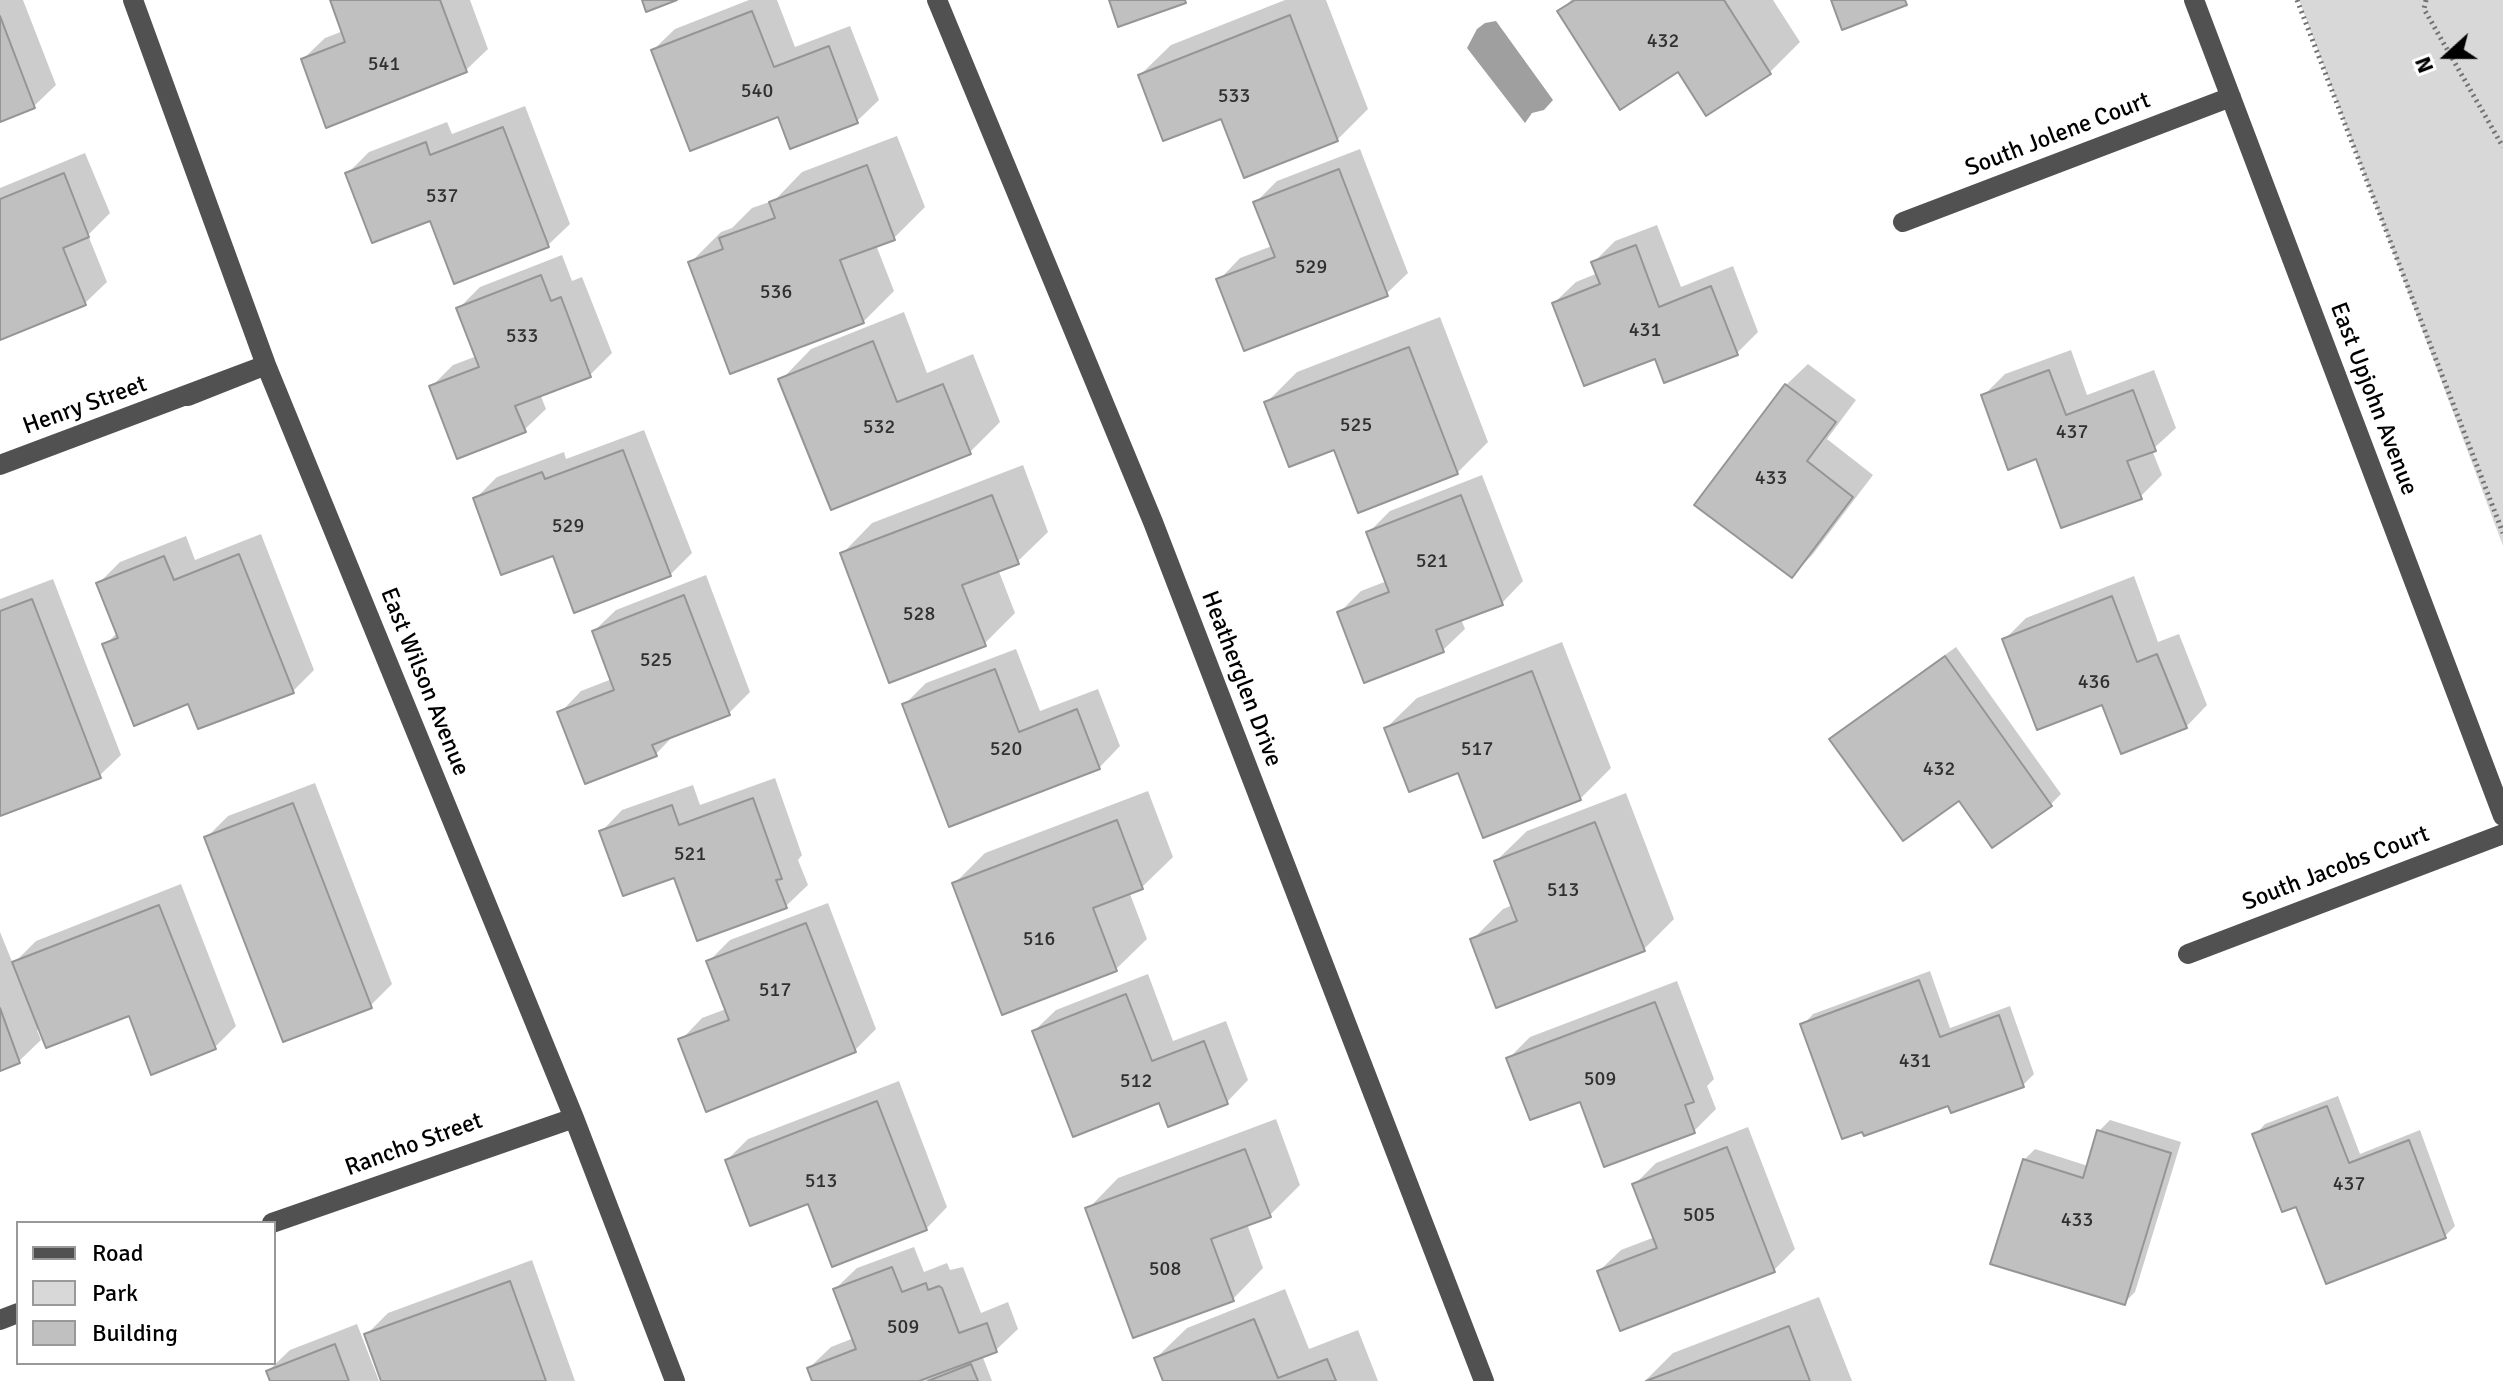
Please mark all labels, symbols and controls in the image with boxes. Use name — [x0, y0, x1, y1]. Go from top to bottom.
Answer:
north arrow — [2407, 16, 2487, 96]
house number: 432 — [1647, 30, 1679, 54]
house number: 541 — [368, 53, 400, 77]
text: N — [2409, 53, 2439, 77]
house number: 540 — [741, 80, 773, 104]
house number: 533 — [1218, 85, 1250, 109]
street label: South Jolene Court — [1961, 86, 2155, 184]
house number: 537 — [426, 185, 458, 209]
house number: 529 — [1295, 256, 1327, 280]
house number: 536 — [760, 281, 792, 305]
street label: East Upjohn Avenue — [2323, 299, 2423, 499]
house number: 431 — [1629, 319, 1661, 343]
house number: 533 — [506, 325, 538, 349]
street label: Henry Street — [19, 370, 151, 442]
house number: 525 — [1340, 414, 1372, 438]
house number: 532 — [863, 416, 895, 440]
house number: 437 — [2056, 421, 2088, 445]
house number: 433 — [1755, 467, 1787, 491]
house number: 529 — [552, 515, 584, 539]
house number: 521 — [1416, 550, 1448, 574]
street label: East Wilson Avenue — [373, 584, 475, 780]
street label: Heatherglen Drive — [1194, 587, 1288, 771]
house number: 528 — [903, 603, 935, 627]
house number: 525 — [640, 649, 672, 673]
house number: 436 — [2078, 671, 2110, 695]
house number: 520 — [990, 738, 1022, 762]
house number: 517 — [1461, 738, 1493, 762]
house number: 432 — [1923, 758, 1955, 782]
street label: South Jacobs Court — [2239, 820, 2433, 918]
house number: 521 — [674, 843, 706, 867]
house number: 513 — [1547, 879, 1579, 903]
house number: 516 — [1023, 928, 1055, 952]
house number: 517 — [759, 979, 791, 1003]
house number: 431 — [1899, 1050, 1931, 1074]
house number: 509 — [1584, 1068, 1616, 1092]
house number: 512 — [1120, 1070, 1152, 1094]
street label: Rancho Street — [341, 1107, 487, 1183]
house number: 513 — [805, 1170, 837, 1194]
house number: 437 — [2333, 1173, 2365, 1197]
house number: 505 — [1683, 1204, 1715, 1228]
house number: 433 — [2061, 1209, 2093, 1233]
legend — [16, 1221, 276, 1365]
text: Road — [92, 1238, 143, 1268]
house number: 508 — [1149, 1258, 1181, 1282]
text: Park — [92, 1278, 138, 1308]
house number: 509 — [887, 1316, 919, 1340]
text: Building — [92, 1318, 178, 1348]

